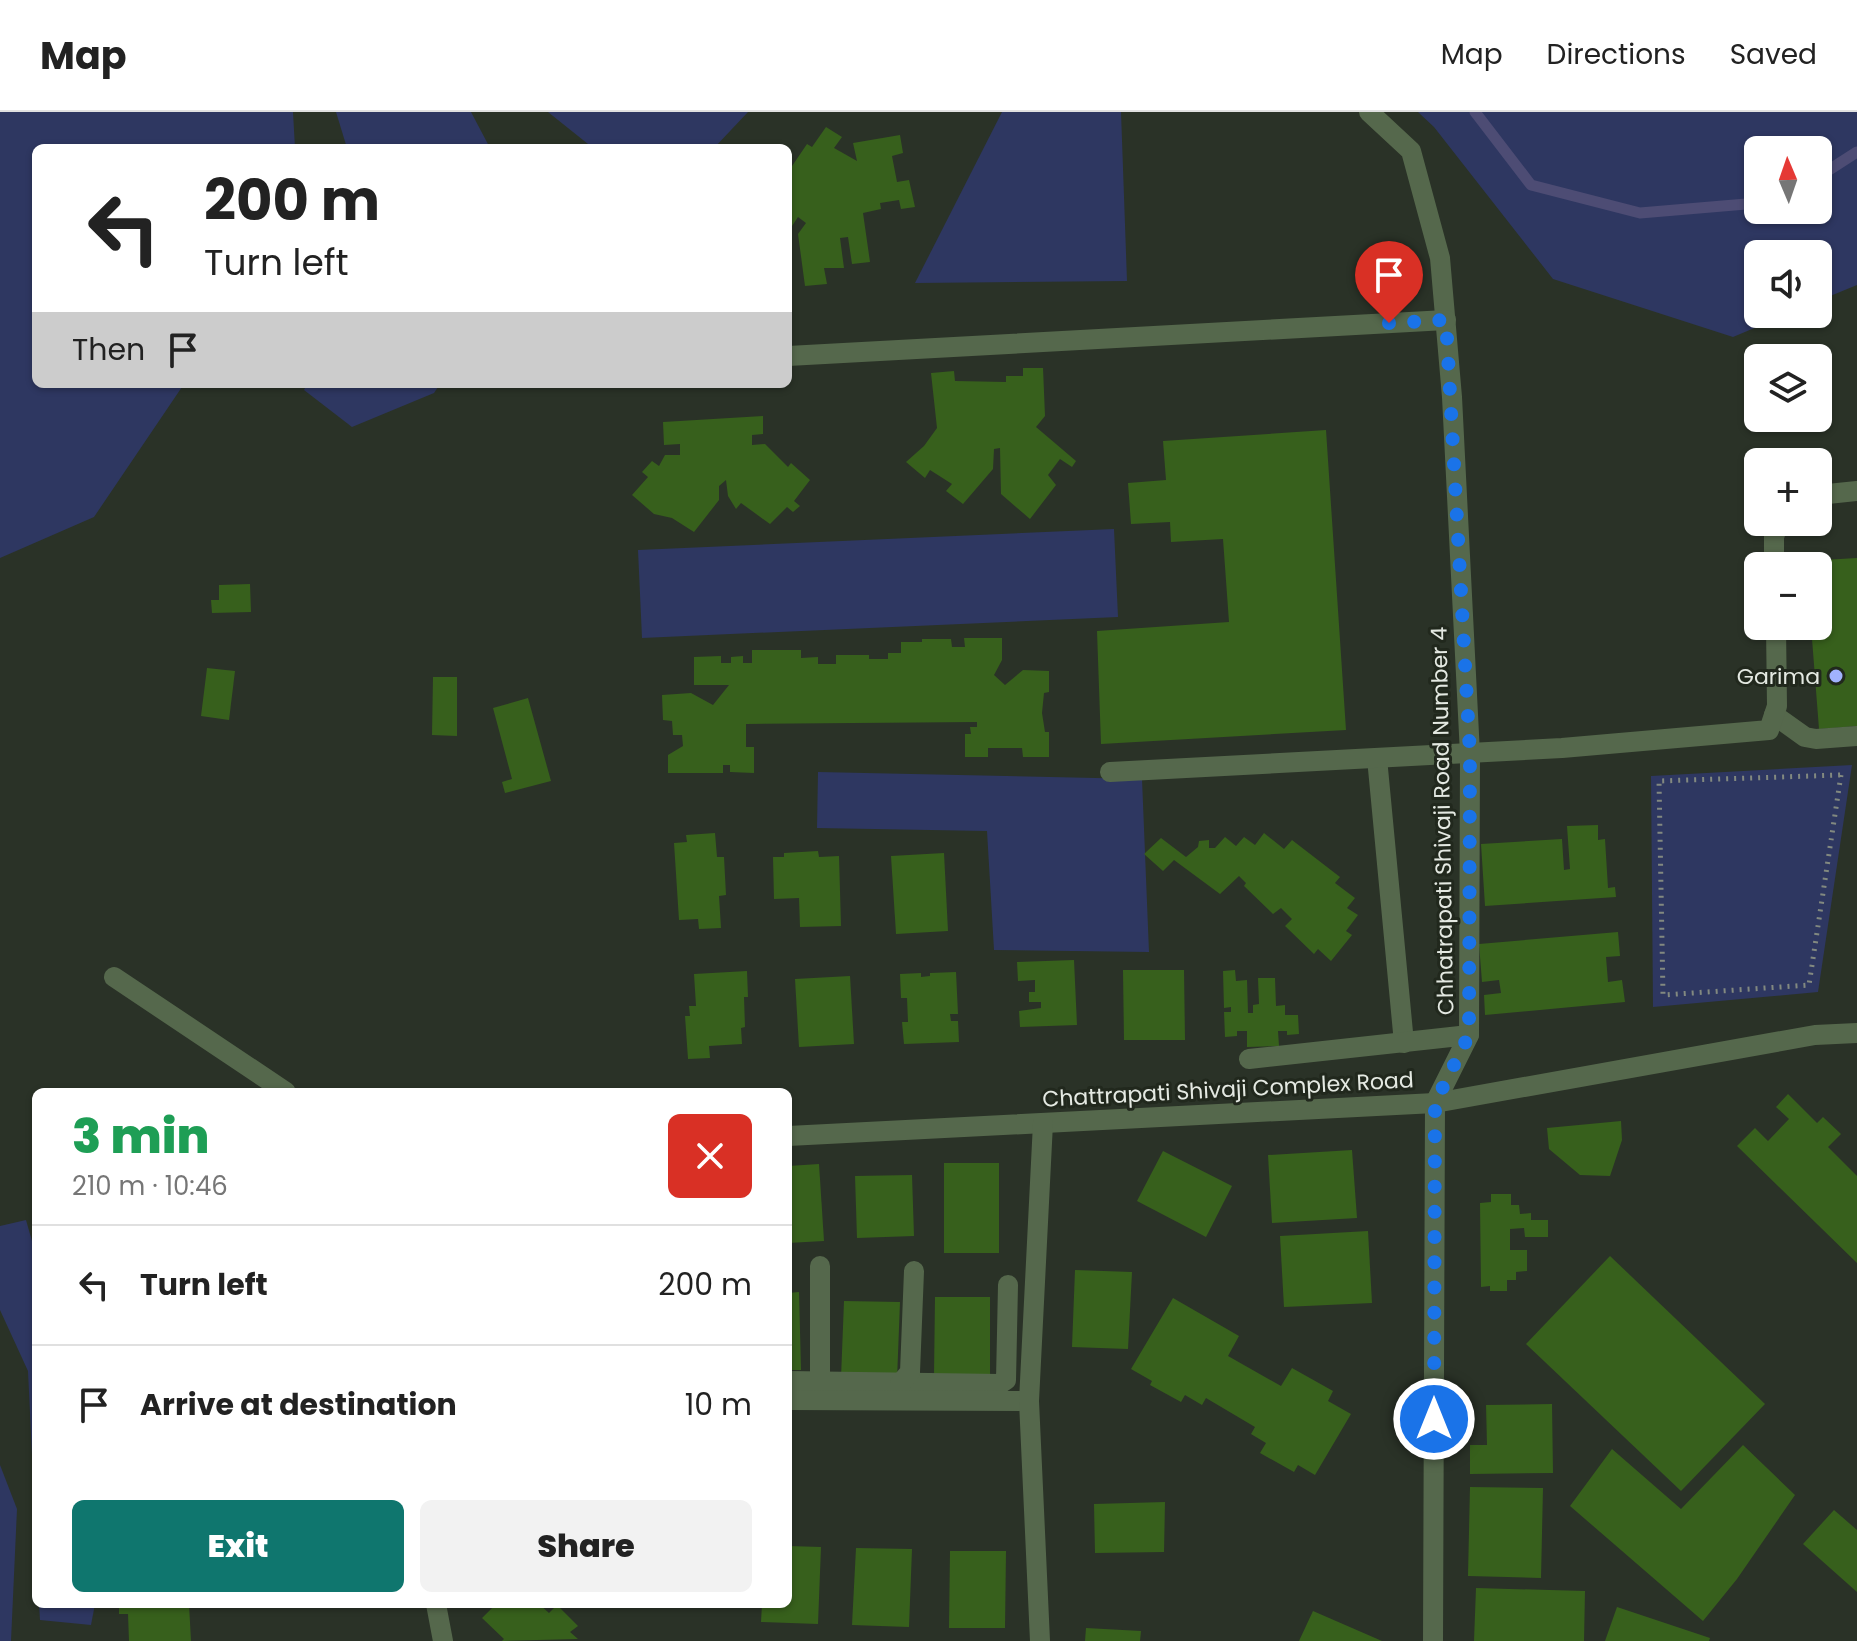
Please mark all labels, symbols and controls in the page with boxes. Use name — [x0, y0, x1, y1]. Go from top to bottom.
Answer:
text: Map — [40, 29, 127, 82]
text: Map — [1441, 35, 1503, 74]
text: Directions — [1547, 35, 1686, 74]
text: Saved — [1730, 35, 1817, 74]
north arrow — [1744, 136, 1832, 224]
map controls — [1744, 136, 1832, 640]
text: 200 m — [204, 161, 380, 240]
icon: left — [72, 176, 176, 280]
text: Turn left — [204, 237, 349, 288]
button: sound — [1744, 240, 1832, 328]
pin — [1355, 241, 1423, 323]
icon: arrive — [1367, 253, 1411, 297]
text: Then — [72, 328, 145, 371]
icon: arrive — [161, 328, 205, 372]
button: layers — [1744, 344, 1832, 432]
button: + — [1744, 448, 1832, 536]
button: − — [1744, 552, 1832, 640]
street label: Chhatrapati Shivaji Road Number 4 — [1424, 626, 1461, 1015]
place label: Garima — [1737, 661, 1820, 692]
marker: Garima — [1827, 667, 1845, 685]
street label: Chattrapati Shivaji Complex Road — [1042, 1064, 1414, 1115]
text: 3 min — [72, 1103, 209, 1170]
button: close — [668, 1114, 752, 1198]
text: 210 m · 10:46 — [72, 1168, 228, 1204]
icon: left — [72, 1263, 116, 1307]
text: Turn left — [140, 1263, 268, 1306]
text: 200 m — [658, 1263, 752, 1306]
position arrow — [1392, 1377, 1476, 1461]
icon: arrive — [72, 1383, 116, 1427]
text: Arrive at destination — [140, 1383, 457, 1426]
text: 10 m — [685, 1383, 752, 1426]
button: Exit — [72, 1500, 404, 1592]
button: Share — [420, 1500, 752, 1592]

